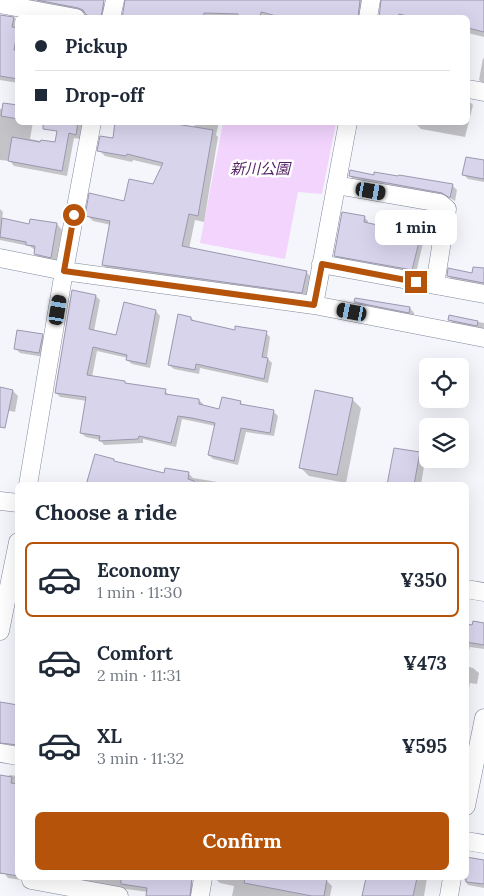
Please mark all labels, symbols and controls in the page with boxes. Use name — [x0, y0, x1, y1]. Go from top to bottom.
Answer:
text: Pickup — [65, 34, 128, 58]
text: Drop-off — [65, 83, 144, 107]
park label: 新川公園 — [230, 159, 292, 178]
car — [354, 181, 387, 201]
route start — [63, 204, 85, 226]
callout: 1 min — [375, 210, 457, 244]
text: 1 min — [396, 217, 436, 237]
route end — [405, 271, 427, 293]
car — [48, 294, 67, 326]
car — [335, 302, 368, 322]
map controls — [419, 358, 469, 468]
button: locate — [419, 358, 469, 408]
button: layers — [419, 418, 469, 468]
text: Choose a ride — [35, 498, 177, 526]
icon: car — [37, 557, 82, 602]
text: Economy — [97, 558, 180, 582]
text: ¥350 — [400, 568, 447, 592]
text: 1 min · 11:30 — [97, 582, 182, 602]
icon: car — [37, 640, 82, 685]
text: Comfort — [97, 641, 173, 665]
text: ¥473 — [403, 651, 447, 675]
text: 2 min · 11:31 — [97, 665, 181, 685]
icon: car — [37, 723, 82, 768]
text: XL — [97, 724, 122, 748]
text: ¥595 — [402, 734, 447, 758]
text: 3 min · 11:32 — [97, 748, 184, 768]
button: Confirm — [35, 812, 449, 870]

